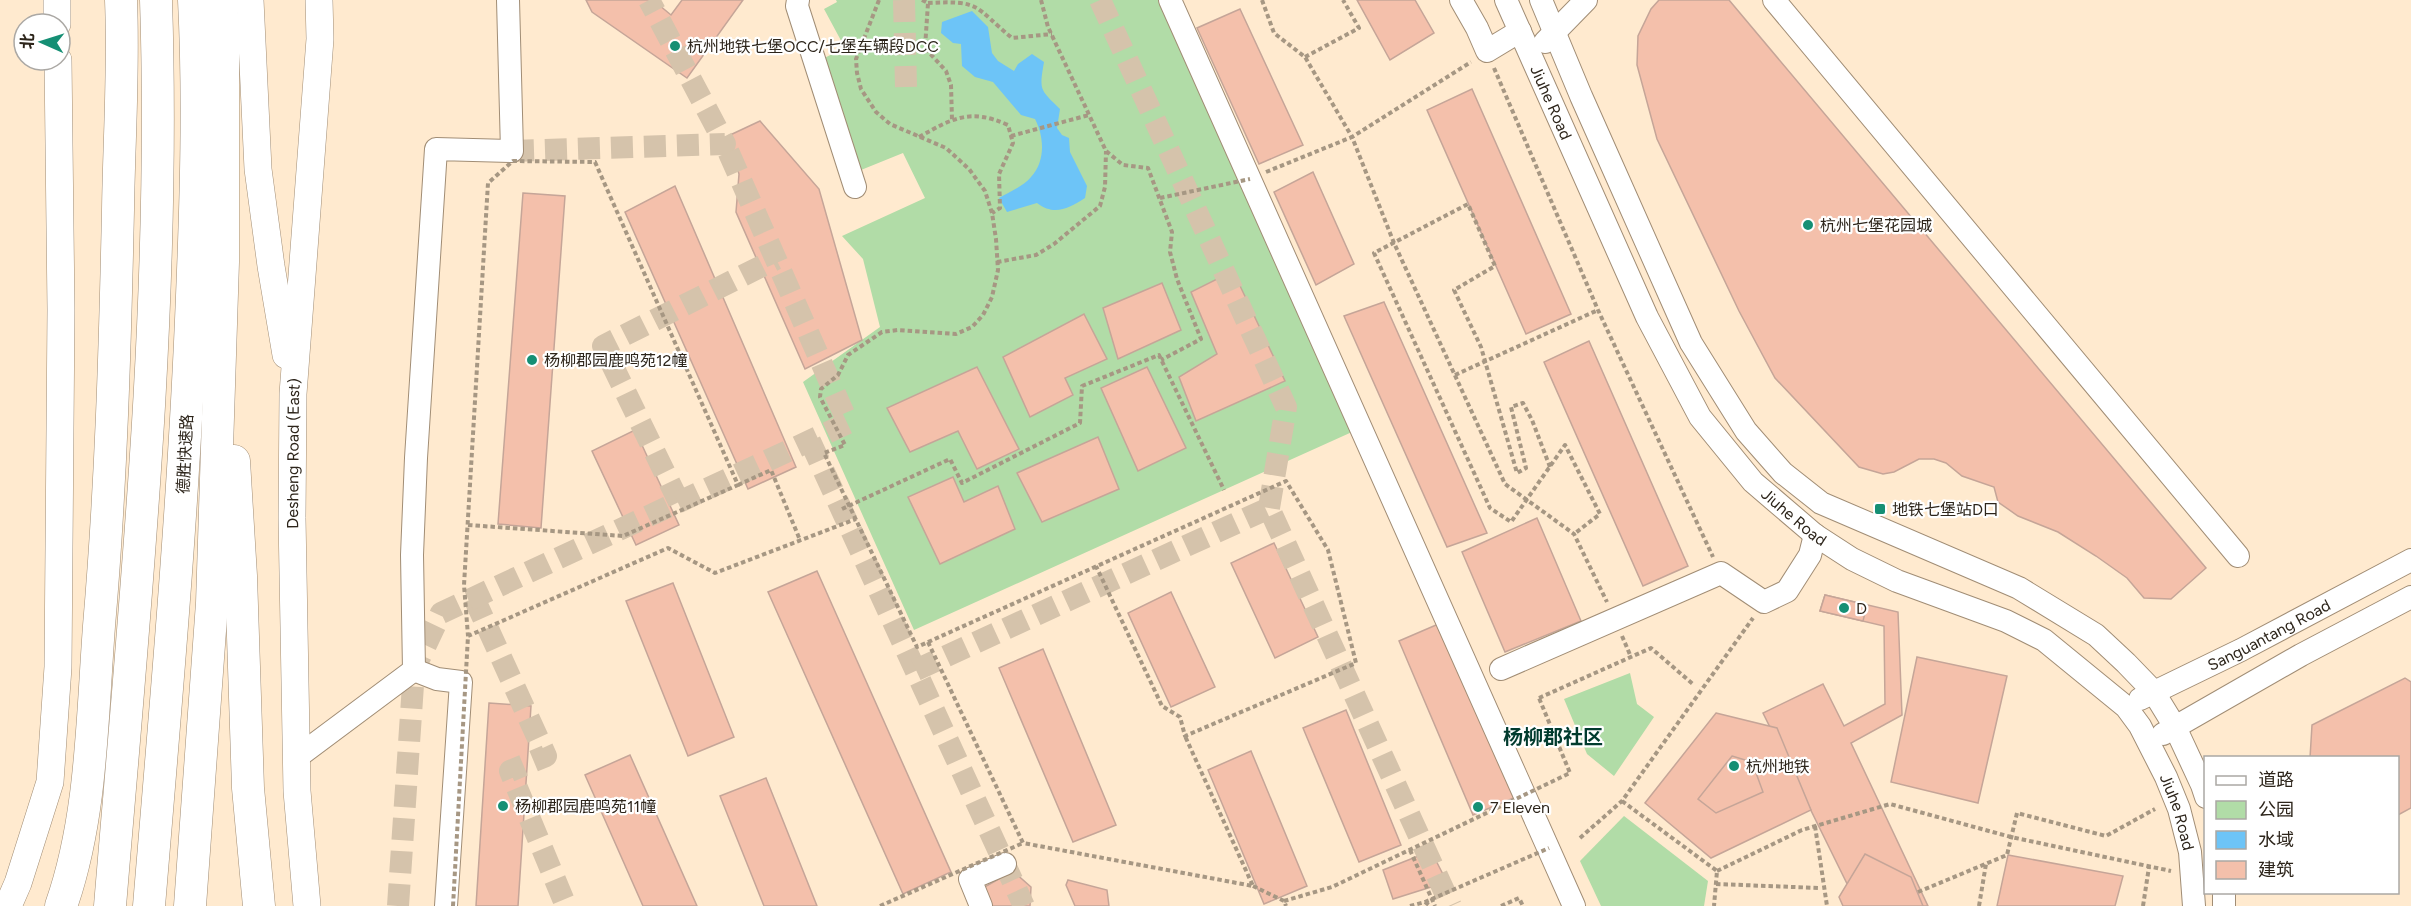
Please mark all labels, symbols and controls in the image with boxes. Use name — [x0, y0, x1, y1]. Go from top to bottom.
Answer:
north arrow — [12, 12, 72, 72]
text: 北 — [18, 33, 37, 50]
place label: 杭州地铁七堡OCC/七堡车辆段DCC — [687, 37, 939, 56]
marker: 杭州地铁七堡OCC/七堡车辆段DCC — [668, 39, 682, 53]
street label: Jiuhe Road — [1527, 62, 1576, 142]
place label: 杭州七堡花园城 — [1820, 216, 1932, 235]
marker: 杭州七堡花园城 — [1801, 218, 1815, 232]
place label: 杨柳郡园鹿鸣苑12幢 — [544, 351, 688, 370]
marker: 杨柳郡园鹿鸣苑12幢 — [525, 353, 539, 367]
street label: Desheng Road (East) — [282, 378, 304, 529]
street label: 德胜快速路 — [173, 414, 197, 494]
street label: Jiuhe Road — [1758, 484, 1830, 550]
place label: 地铁七堡站D口 — [1892, 500, 1999, 519]
marker: 地铁七堡站D口 — [1873, 502, 1887, 516]
street label: Sanguantang Road — [2204, 595, 2333, 674]
place label: D — [1856, 599, 1867, 618]
marker: D — [1837, 601, 1851, 615]
district label: 杨柳郡社区 — [1503, 725, 1603, 749]
legend — [2204, 756, 2399, 894]
place label: 杭州地铁 — [1746, 757, 1810, 776]
marker: 杭州地铁 — [1727, 759, 1741, 773]
text: 道路 — [2258, 769, 2294, 791]
street label: Jiuhe Road — [2156, 771, 2199, 852]
place label: 杨柳郡园鹿鸣苑11幢 — [515, 797, 656, 816]
place label: 7 Eleven — [1490, 798, 1550, 817]
marker: 杨柳郡园鹿鸣苑11幢 — [496, 799, 510, 813]
text: 公园 — [2258, 799, 2294, 821]
marker: 7 Eleven — [1471, 800, 1485, 814]
text: 水域 — [2258, 829, 2294, 851]
text: 建筑 — [2258, 859, 2294, 881]

